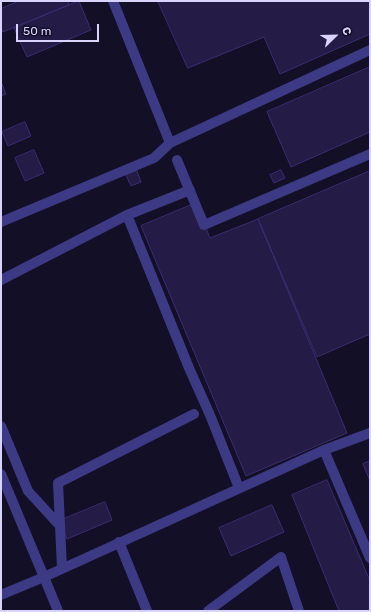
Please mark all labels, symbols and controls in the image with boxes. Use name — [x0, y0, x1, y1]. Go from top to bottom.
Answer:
scale bar — [18, 16, 101, 42]
north arrow — [315, 16, 355, 56]
text: 50 m — [23, 24, 51, 38]
text: С — [339, 25, 354, 37]

